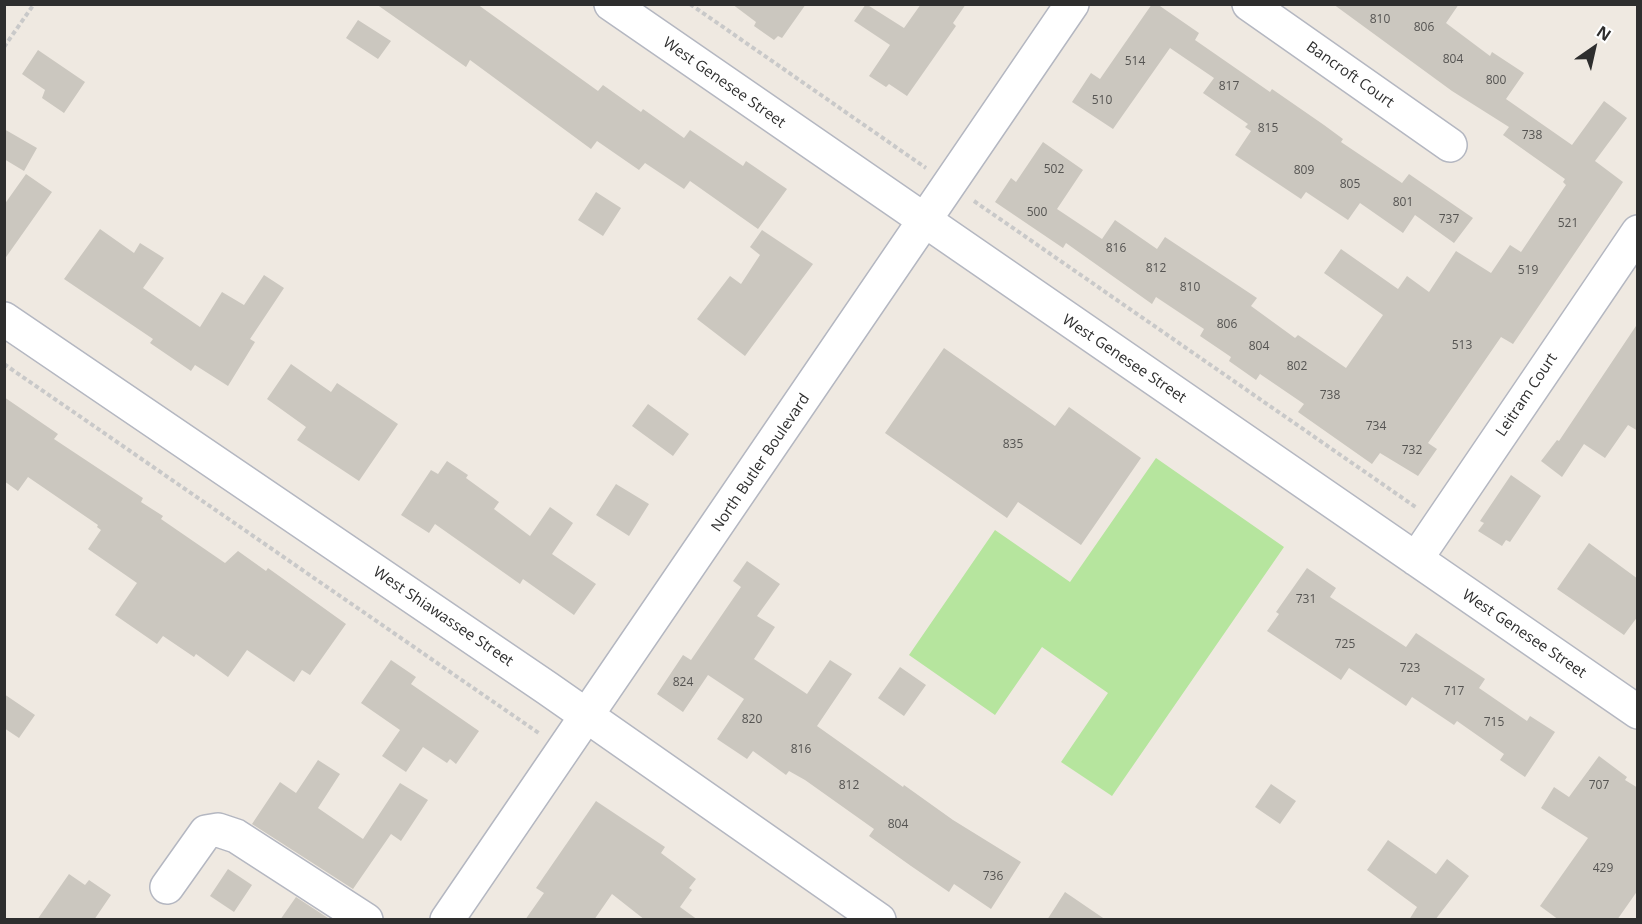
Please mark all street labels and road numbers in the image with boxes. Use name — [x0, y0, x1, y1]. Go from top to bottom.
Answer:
street label: West Genesee Street — [659, 34, 789, 132]
street label: Bancroft Court — [1303, 38, 1397, 112]
street label: West Genesee Street — [1059, 311, 1189, 407]
street label: Leitram Court — [1492, 350, 1562, 440]
street label: North Butler Boulevard — [708, 391, 814, 535]
street label: West Shiawassee Street — [370, 563, 516, 671]
street label: West Genesee Street — [1459, 586, 1589, 682]

